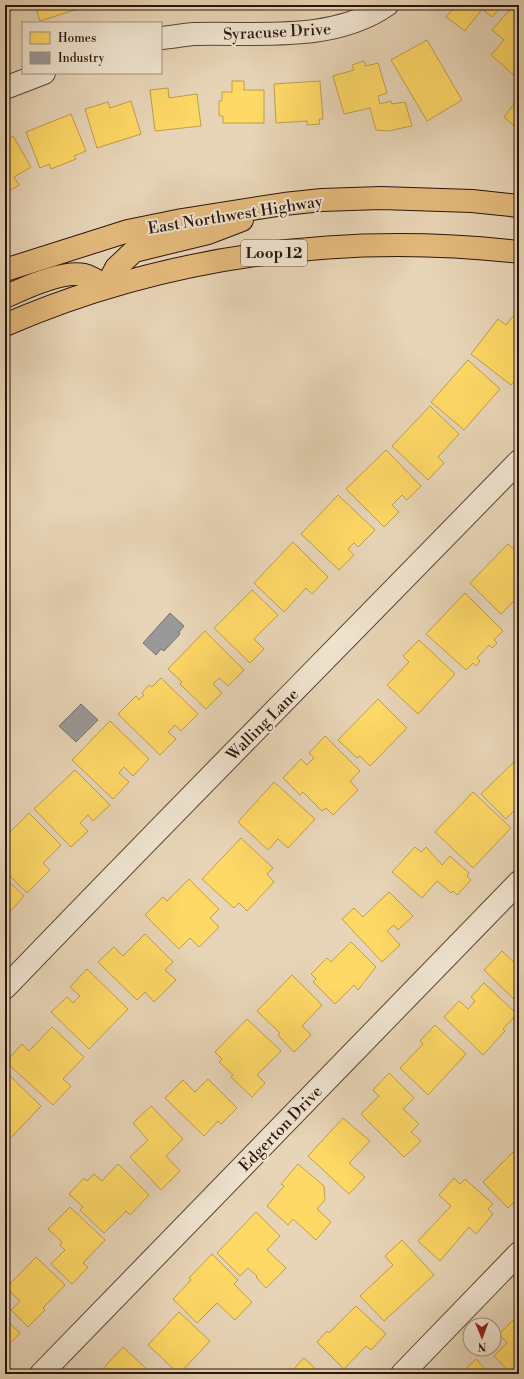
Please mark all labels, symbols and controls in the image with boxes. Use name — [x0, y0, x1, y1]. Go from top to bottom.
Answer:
street label: Syracuse Drive — [223, 19, 331, 45]
legend — [22, 22, 162, 74]
text: Homes — [58, 31, 96, 46]
text: Industry — [58, 51, 105, 66]
street label: East Northwest Highway — [146, 191, 324, 239]
road number: Loop 12 — [241, 240, 307, 266]
street label: Walling Lane — [222, 684, 303, 766]
street label: Edgerton Drive — [235, 1082, 327, 1176]
north arrow — [462, 1317, 502, 1357]
text: N — [477, 1339, 487, 1353]

